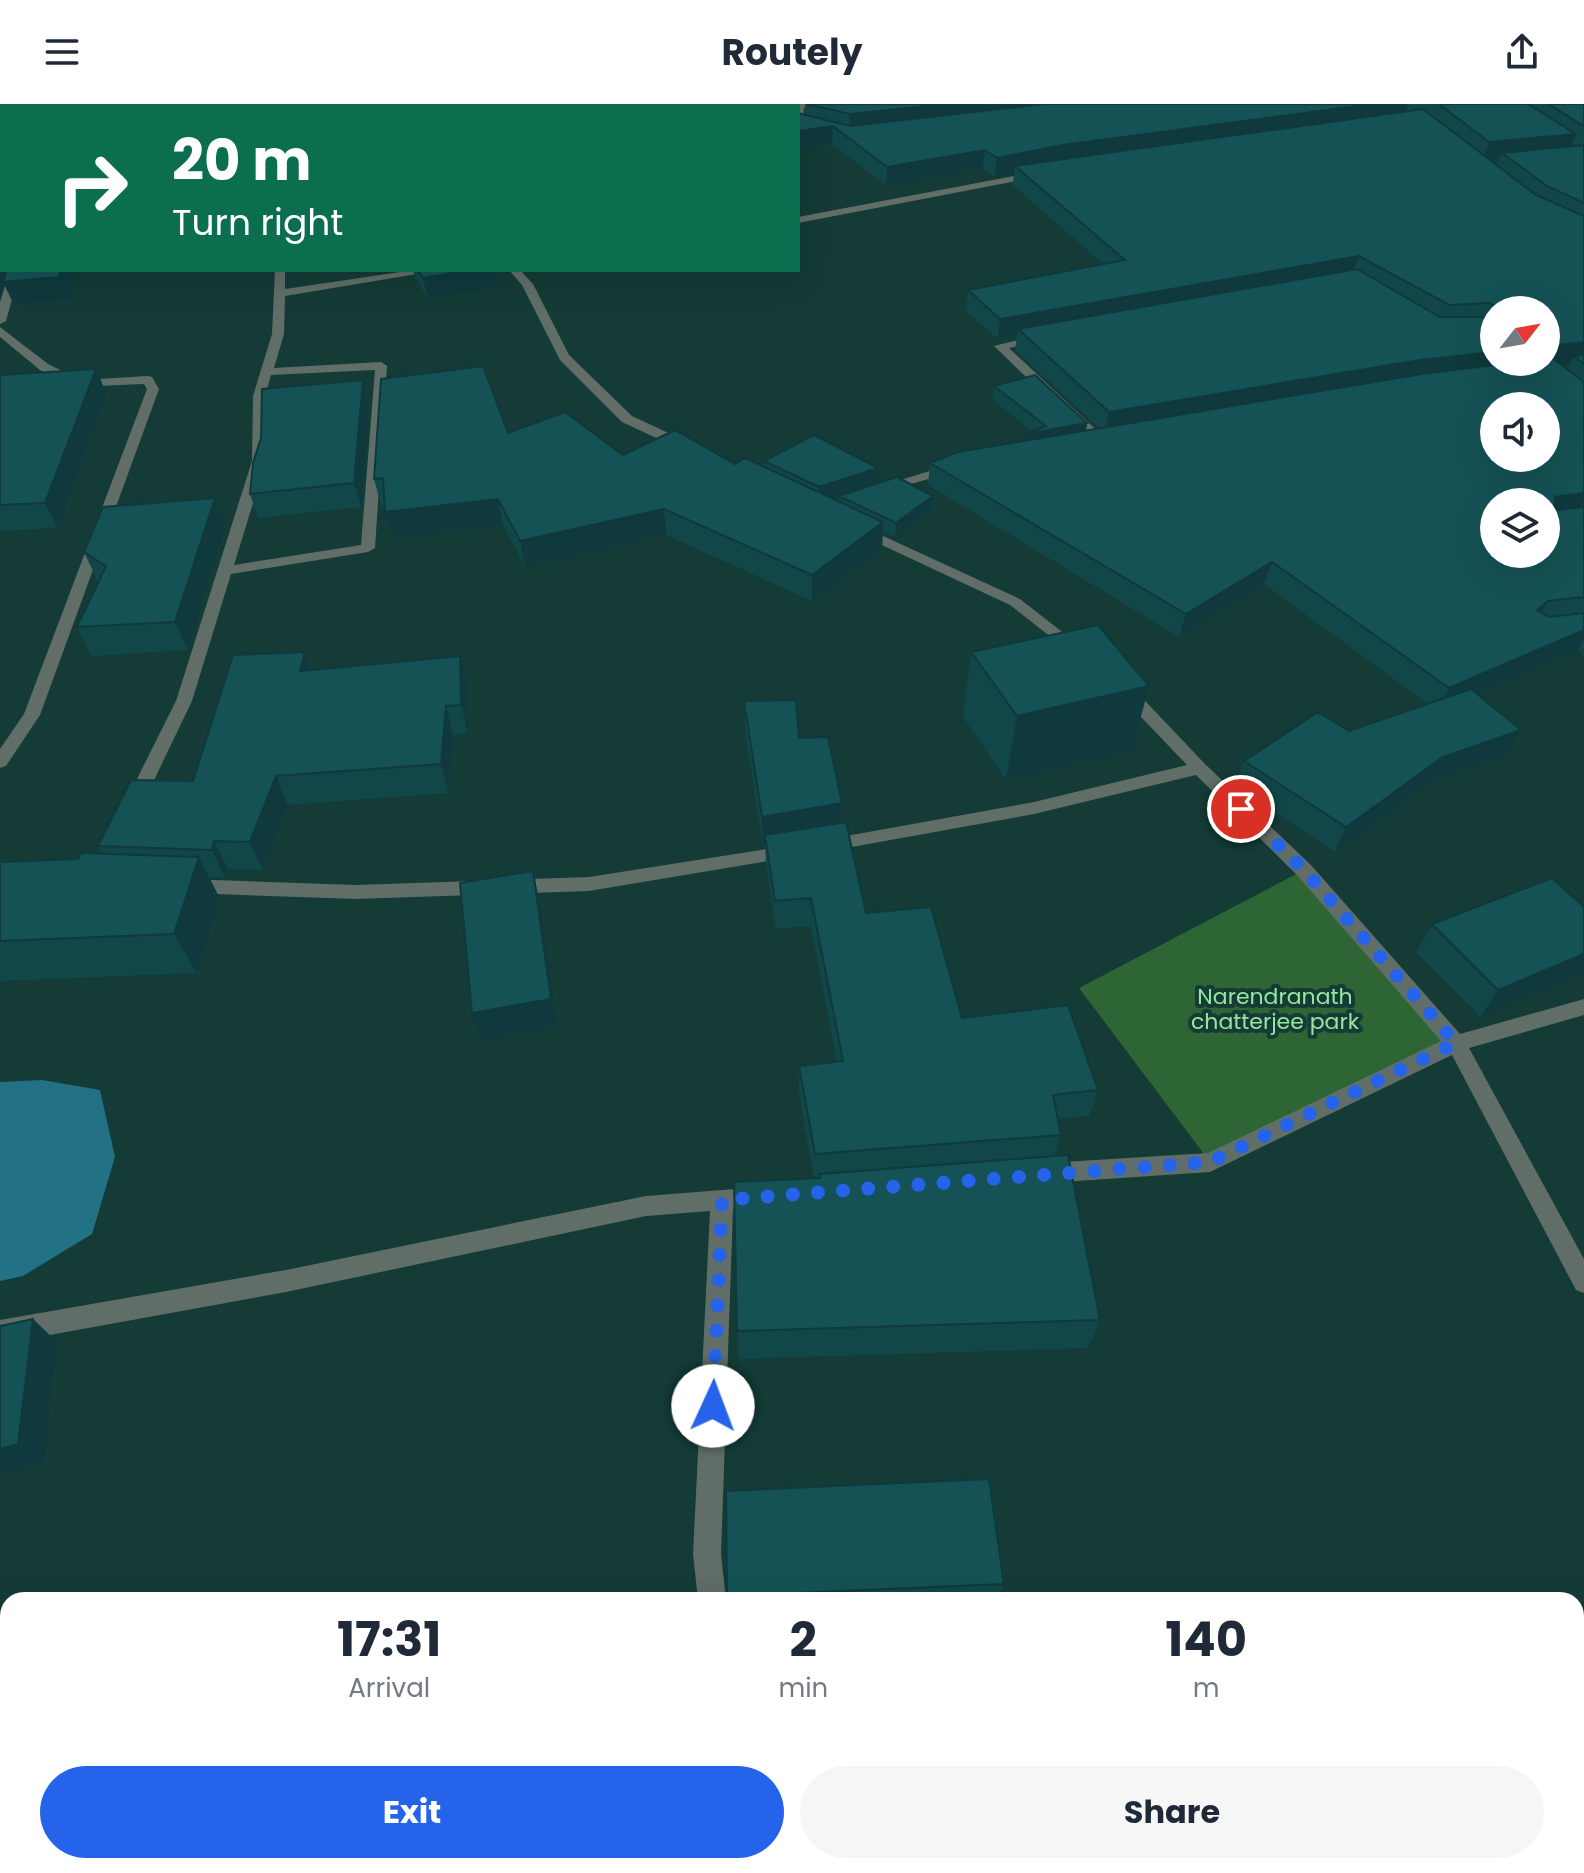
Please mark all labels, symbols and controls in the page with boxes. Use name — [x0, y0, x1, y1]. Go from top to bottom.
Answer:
text: Routely — [722, 27, 862, 78]
icon: menu — [40, 30, 84, 74]
icon: share — [1500, 30, 1544, 74]
text: 20 m — [172, 121, 312, 200]
icon: right — [40, 136, 144, 240]
text: Turn right — [172, 197, 343, 248]
north arrow — [1480, 296, 1560, 376]
map controls — [1480, 296, 1560, 568]
button: sound — [1480, 392, 1560, 472]
button: layers — [1480, 488, 1560, 568]
pin — [1207, 775, 1275, 843]
icon: arrive — [1219, 787, 1263, 831]
park label: Narendranath chatterjee park — [1191, 981, 1360, 1037]
position arrow — [671, 1364, 755, 1448]
text: 17:31 — [337, 1606, 441, 1673]
text: 2 — [790, 1606, 817, 1673]
text: 140 — [1165, 1606, 1247, 1673]
text: Arrival — [348, 1670, 430, 1706]
text: min — [778, 1670, 828, 1706]
text: m — [1193, 1670, 1220, 1706]
button: Exit — [40, 1766, 784, 1858]
button: Share — [800, 1766, 1544, 1858]

